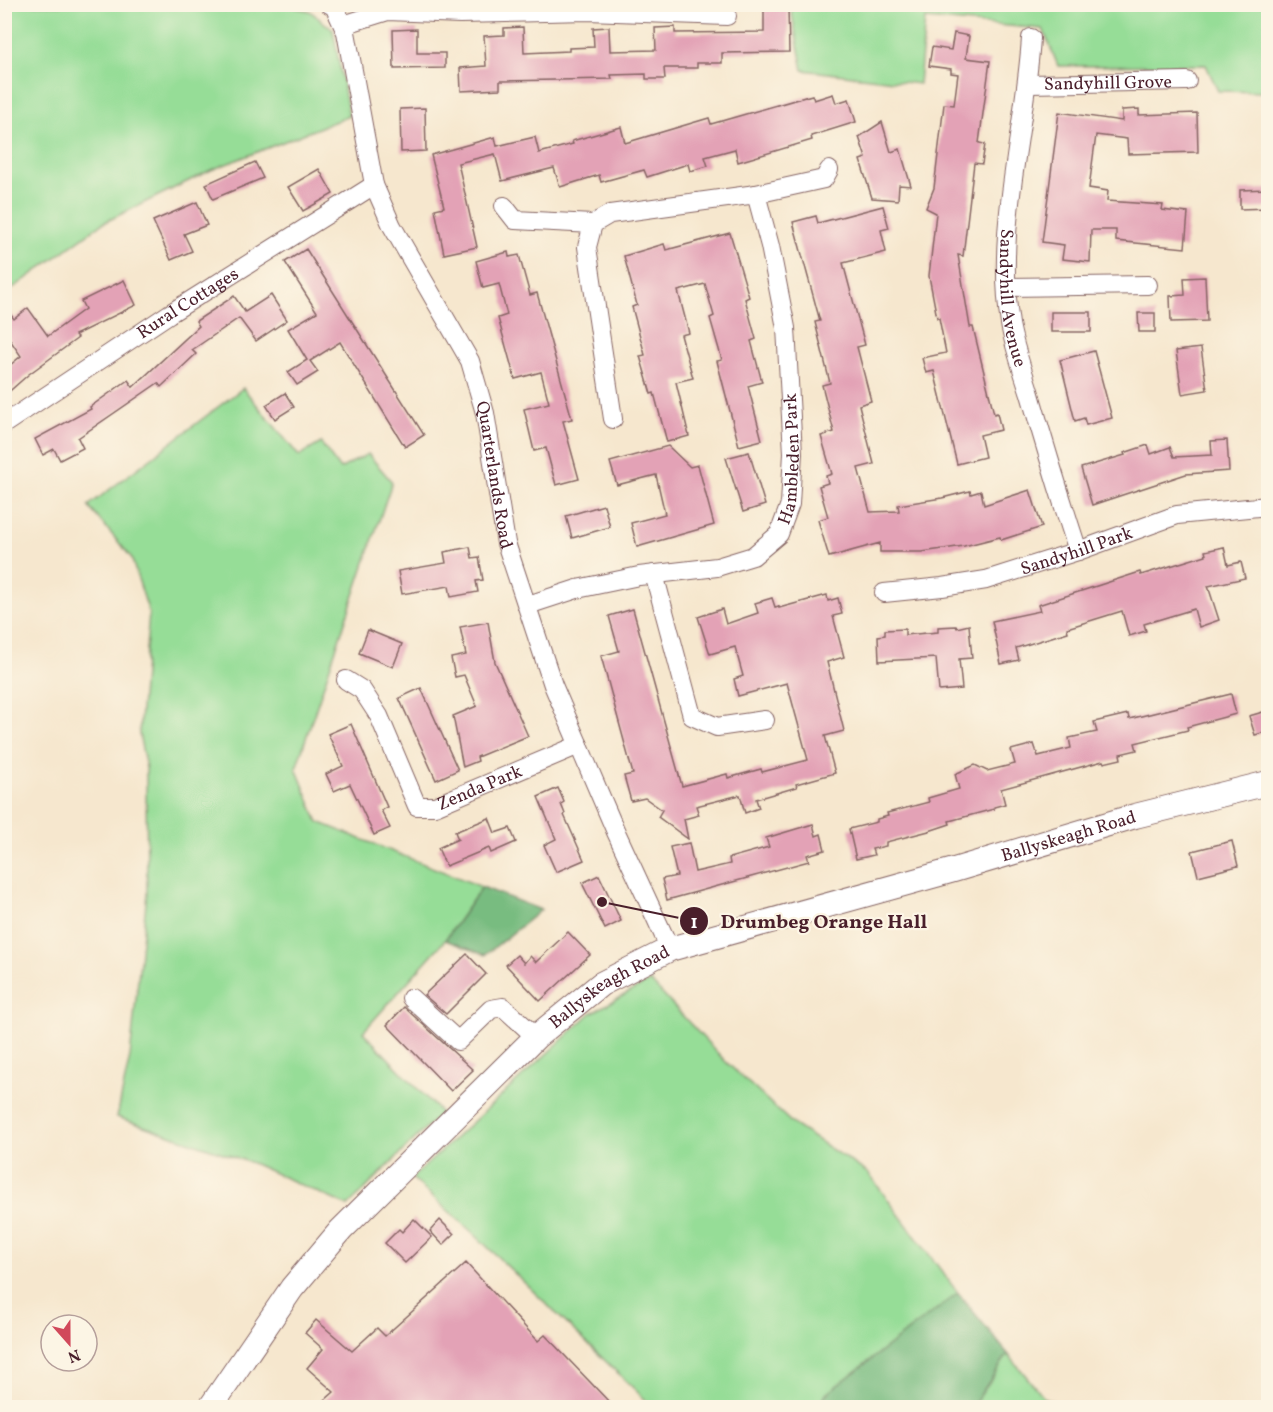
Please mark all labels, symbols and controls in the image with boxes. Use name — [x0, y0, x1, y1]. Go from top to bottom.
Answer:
street label: Sandyhill Grove — [1044, 70, 1172, 98]
street label: Sandyhill Avenue — [992, 228, 1032, 371]
street label: Rural Cottages — [133, 262, 244, 346]
street label: Hambleden Park — [772, 392, 807, 529]
street label: Quarterlands Road — [468, 398, 518, 553]
street label: Sandyhill Park — [1018, 521, 1137, 582]
street label: Zenda Park — [434, 759, 527, 818]
street label: Ballyskeagh Road — [998, 805, 1139, 869]
callout: Drumbeg Orange Hall — [679, 902, 940, 940]
text: Drumbeg Orange Hall — [721, 909, 928, 937]
text: 1 — [690, 911, 698, 936]
street label: Ballyskeagh Road — [544, 940, 675, 1036]
north arrow — [39, 1313, 99, 1373]
text: N — [64, 1343, 83, 1368]

